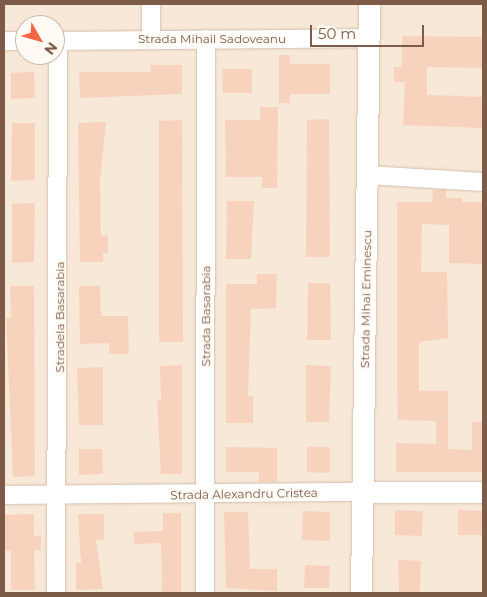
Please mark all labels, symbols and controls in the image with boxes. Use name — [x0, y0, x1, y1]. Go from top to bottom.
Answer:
north arrow — [15, 15, 65, 65]
scale bar — [312, 15, 426, 47]
text: 50 m — [318, 24, 356, 43]
street label: Strada Mihail Sadoveanu — [138, 32, 286, 46]
text: N — [40, 39, 62, 59]
street label: Strada Mihai Eminescu — [358, 230, 374, 368]
street label: Stradela Basarabia — [53, 261, 67, 373]
street label: Strada Basarabia — [199, 266, 213, 366]
street label: Strada Alexandru Cristea — [170, 486, 318, 502]

